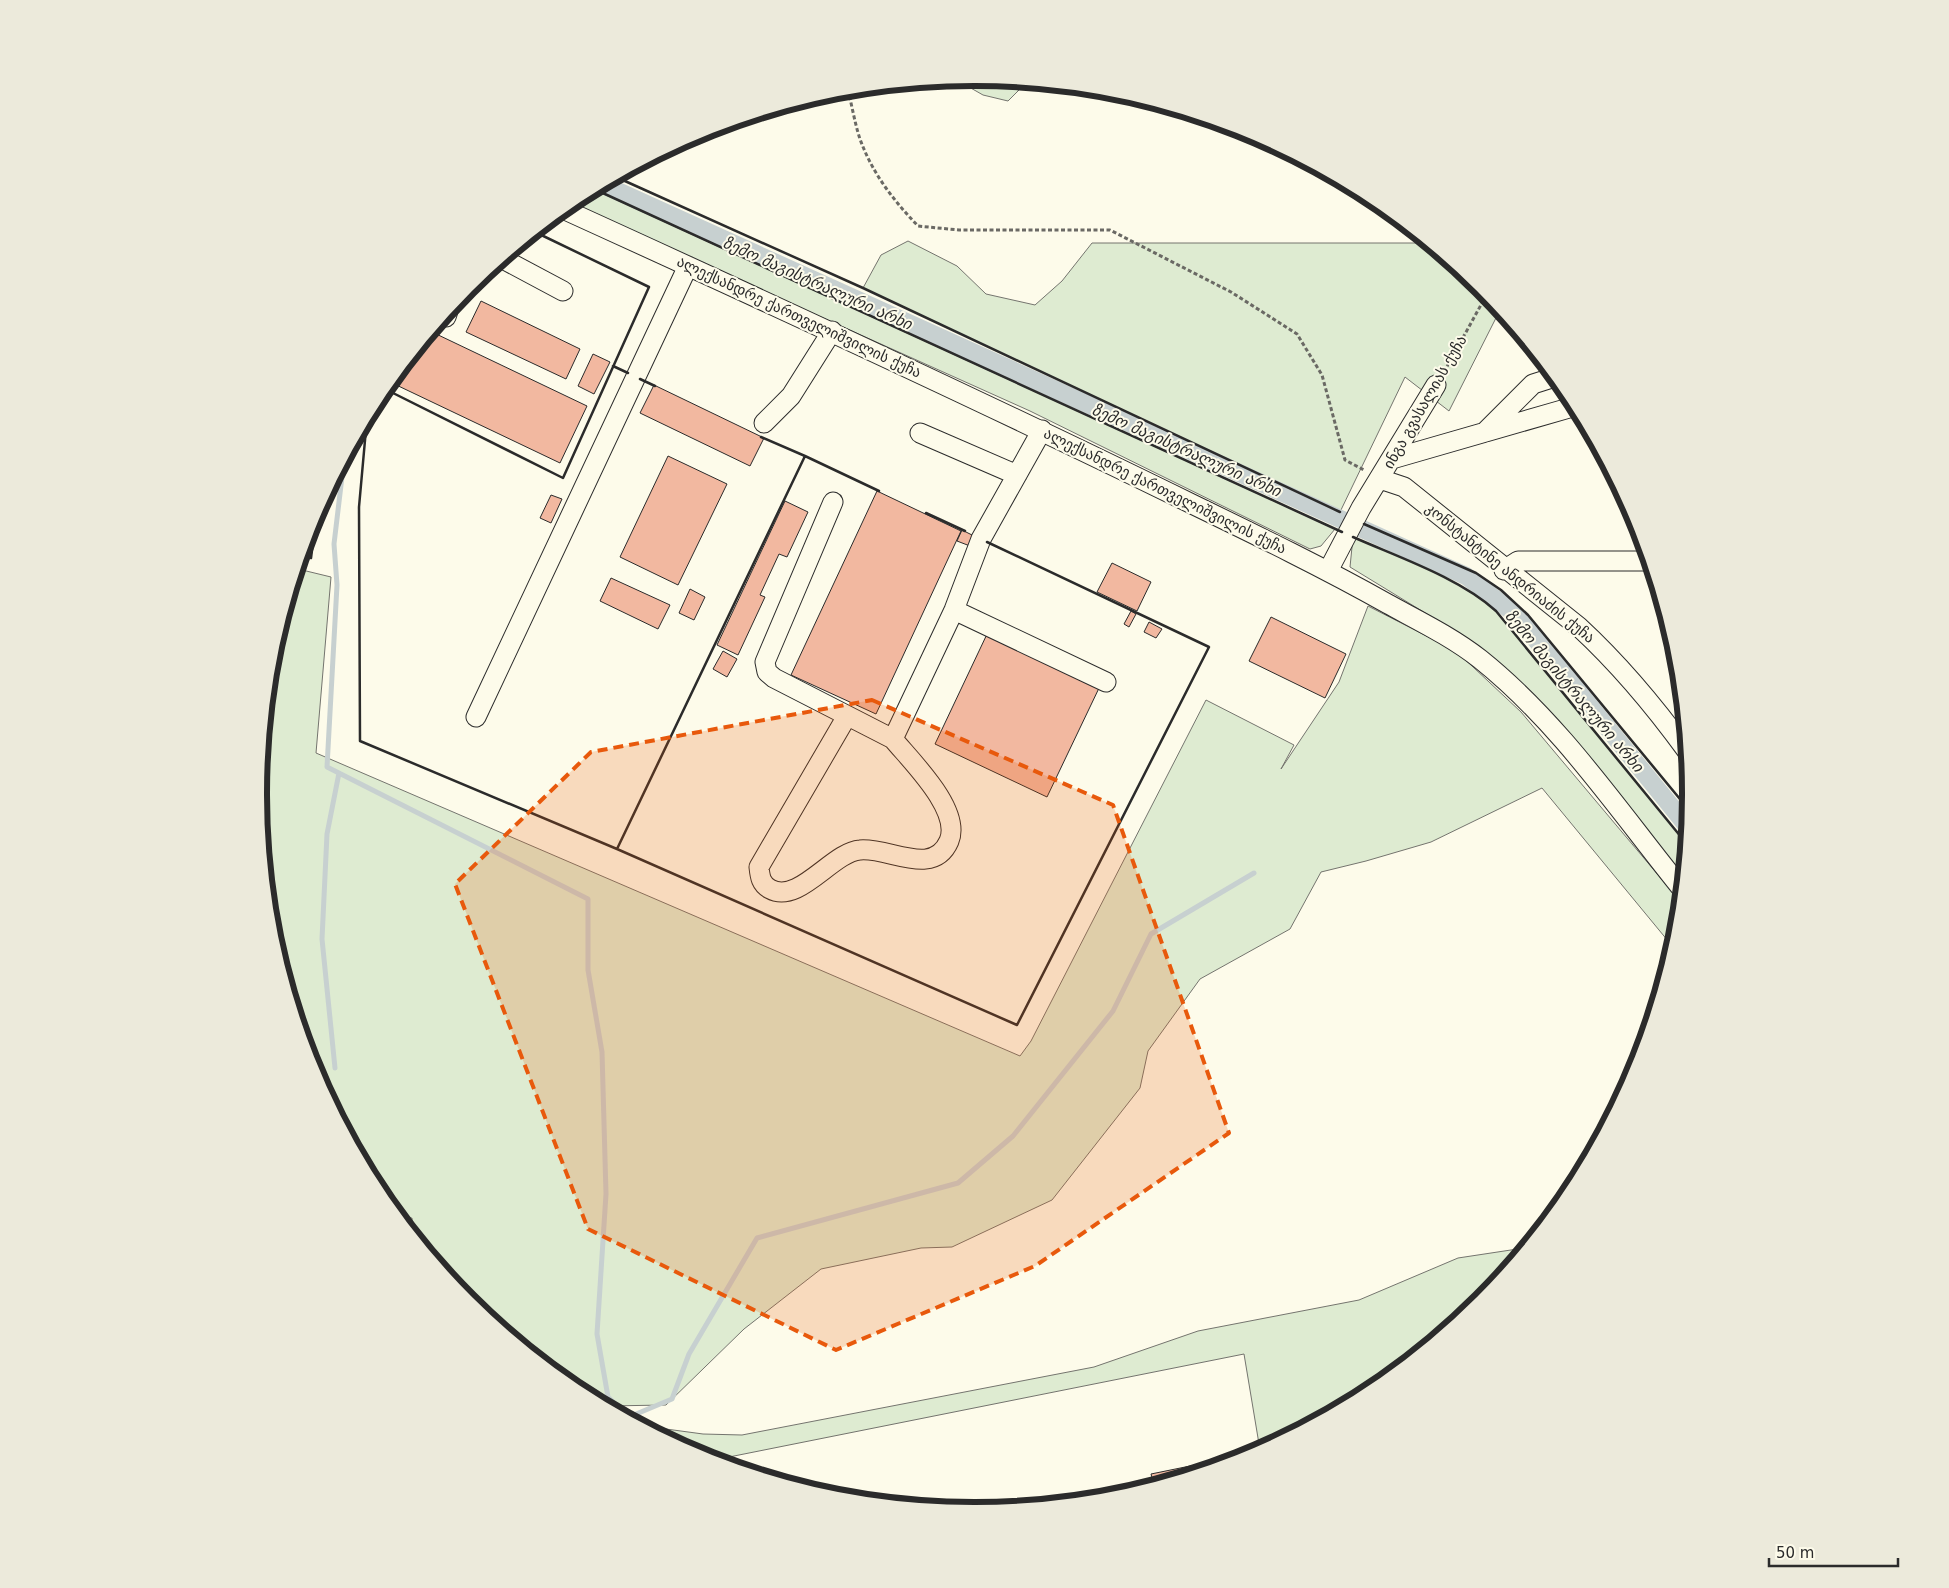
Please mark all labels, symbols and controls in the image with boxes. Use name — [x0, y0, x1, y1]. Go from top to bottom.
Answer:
water label: ზემო მაგისტრალური არხი — [720, 233, 917, 335]
street label: ალექსანდრე ქართველიშვილის ქუჩა — [674, 252, 924, 382]
street label: ინგა გვასალიას ქუჩა — [1379, 332, 1471, 472]
water label: ზემო მაგისტრალური არხი — [1089, 400, 1286, 502]
street label: ალექსანდრე ქართველიშვილის ქუჩა — [1041, 424, 1289, 558]
street label: კონსტანტინე ანდრიაძის ქუჩა — [1422, 499, 1598, 647]
water label: ზემო მაგისტრალური არხი — [1501, 607, 1649, 777]
scale bar — [1769, 1536, 1898, 1568]
text: 50 m — [1776, 1544, 1814, 1562]

